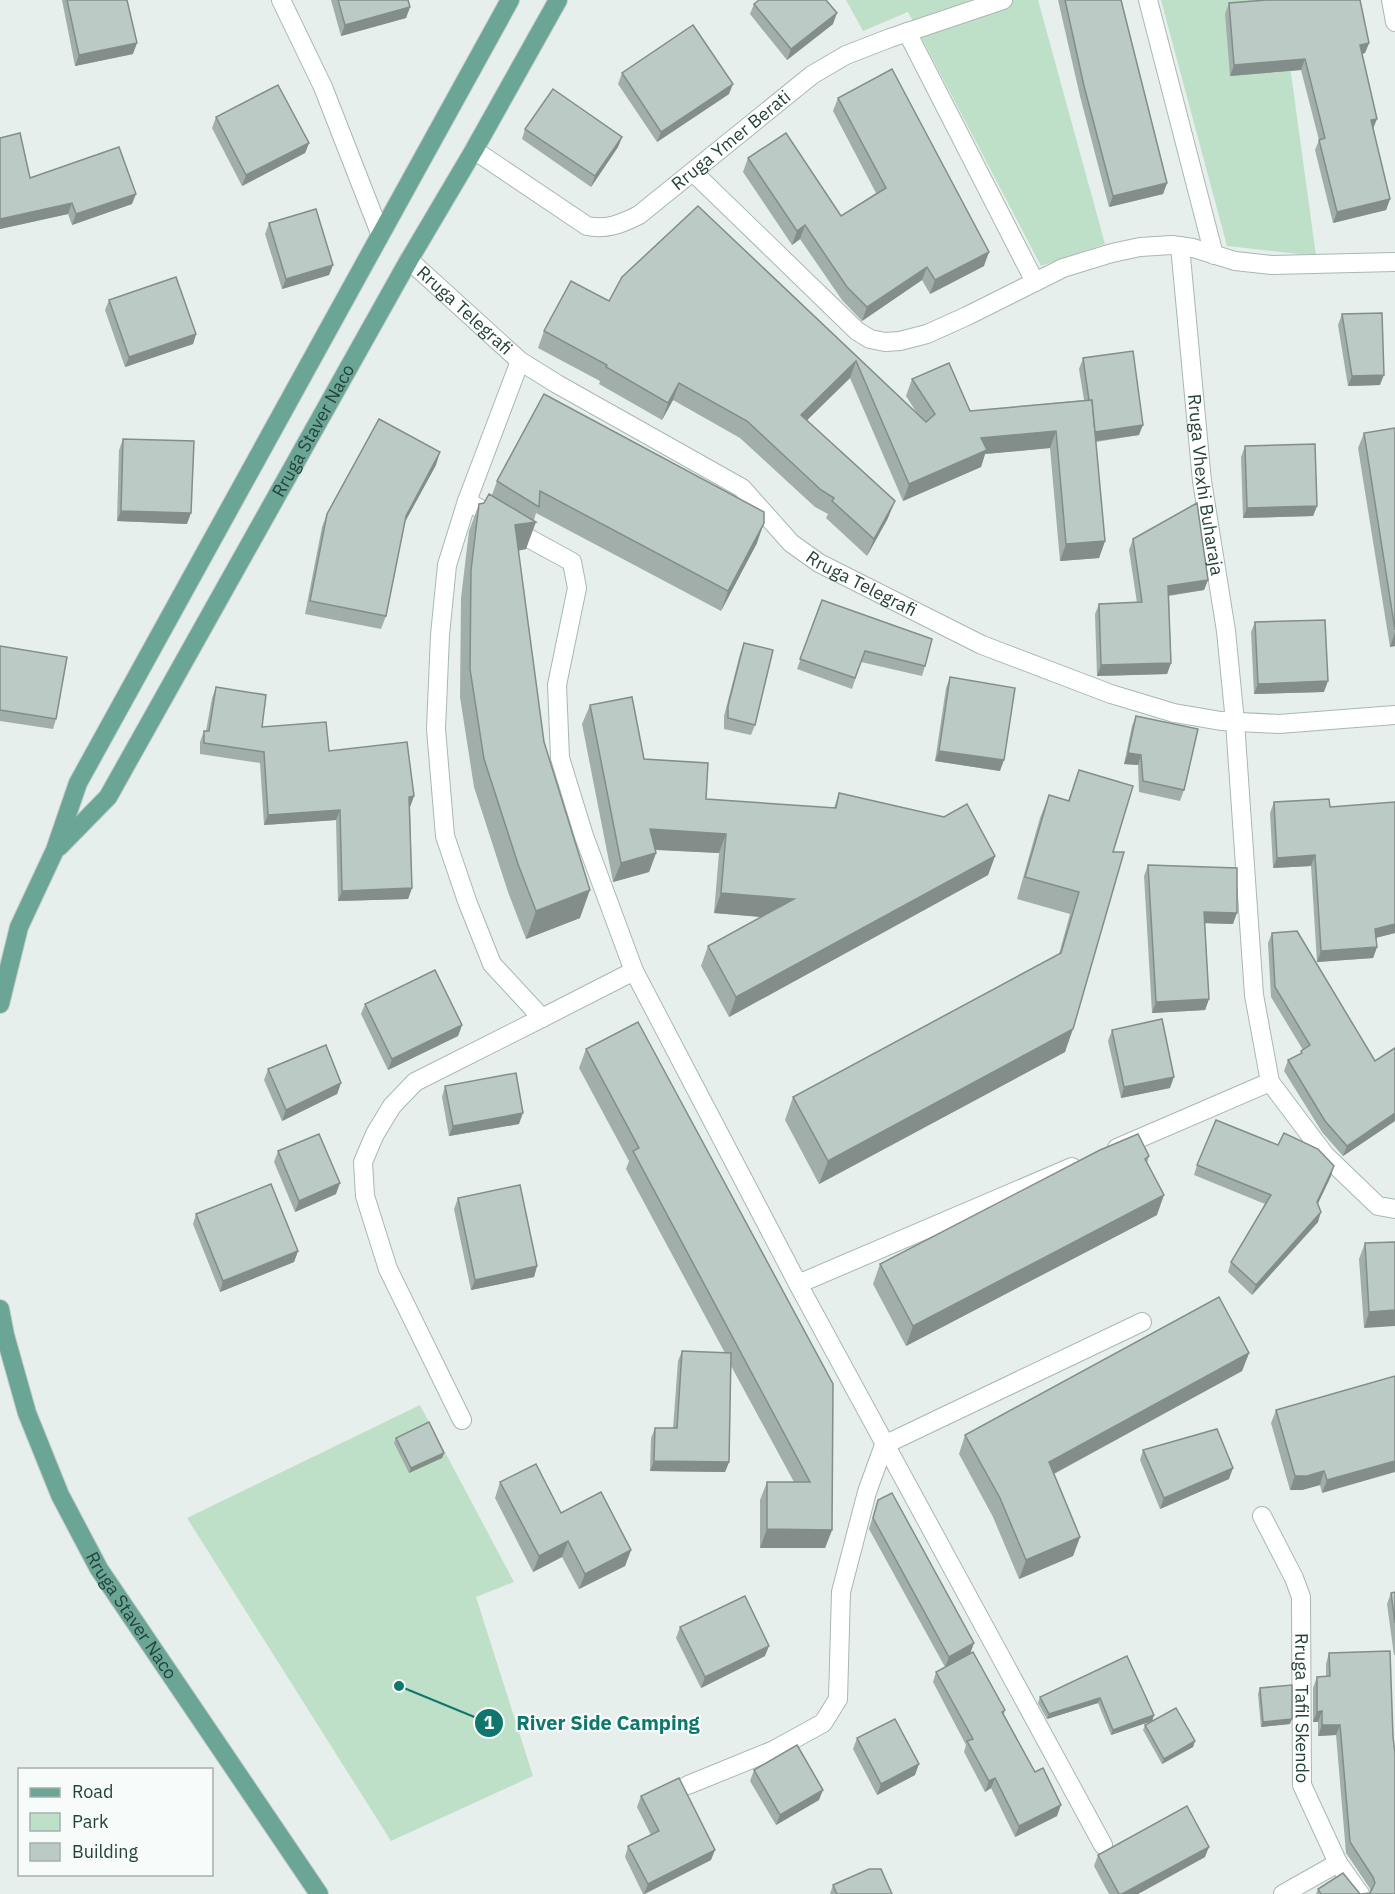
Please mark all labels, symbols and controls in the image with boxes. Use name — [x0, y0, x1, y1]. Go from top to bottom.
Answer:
street label: Rruga Ymer Berati — [667, 85, 795, 195]
street label: Rruga Telegrafi — [412, 261, 517, 359]
street label: Rruga Staver Naco — [266, 360, 359, 501]
street label: Rruga Vhexhi Buharaja — [1183, 393, 1229, 577]
street label: Rruga Telegrafi — [801, 545, 921, 621]
street label: Rruga Staver Naco — [81, 1547, 182, 1684]
street label: Rruga Tafil Skendo — [1290, 1633, 1314, 1783]
callout: River Side Camping — [474, 1704, 711, 1742]
text: River Side Camping — [516, 1709, 701, 1736]
text: 1 — [484, 1711, 495, 1734]
legend — [18, 1768, 213, 1876]
text: Road — [72, 1780, 113, 1803]
text: Park — [72, 1810, 109, 1833]
text: Building — [72, 1840, 139, 1863]

